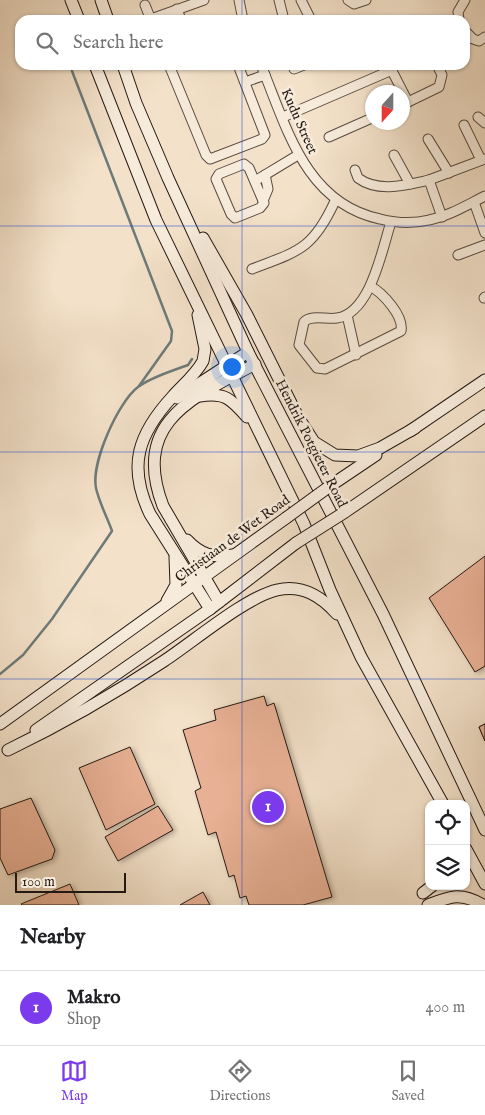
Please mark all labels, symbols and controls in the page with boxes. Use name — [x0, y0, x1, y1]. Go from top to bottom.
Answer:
search box — [15, 15, 470, 70]
icon: search — [33, 29, 61, 57]
text: Search here — [73, 31, 164, 55]
north arrow — [365, 85, 410, 130]
street label: Kudu Street — [277, 86, 322, 157]
your location — [219, 354, 245, 380]
street label: Hendrik Potgieter Road — [271, 376, 352, 511]
street label: Christiaan de Wet Road — [171, 491, 294, 587]
pin: 1 — [252, 788, 284, 826]
map controls — [425, 800, 470, 890]
button: locate — [425, 800, 470, 845]
button: layers — [425, 845, 470, 890]
scale bar — [15, 870, 126, 893]
text: 100 m — [22, 873, 55, 891]
text: Nearby — [20, 924, 85, 951]
text: Makro — [67, 986, 120, 1010]
text: 1 — [33, 998, 39, 1018]
text: 400 m — [426, 998, 465, 1018]
text: Shop — [67, 1010, 101, 1030]
tab: Map — [60, 1057, 88, 1105]
tab: Directions — [209, 1057, 270, 1105]
tab: Saved — [391, 1057, 424, 1105]

